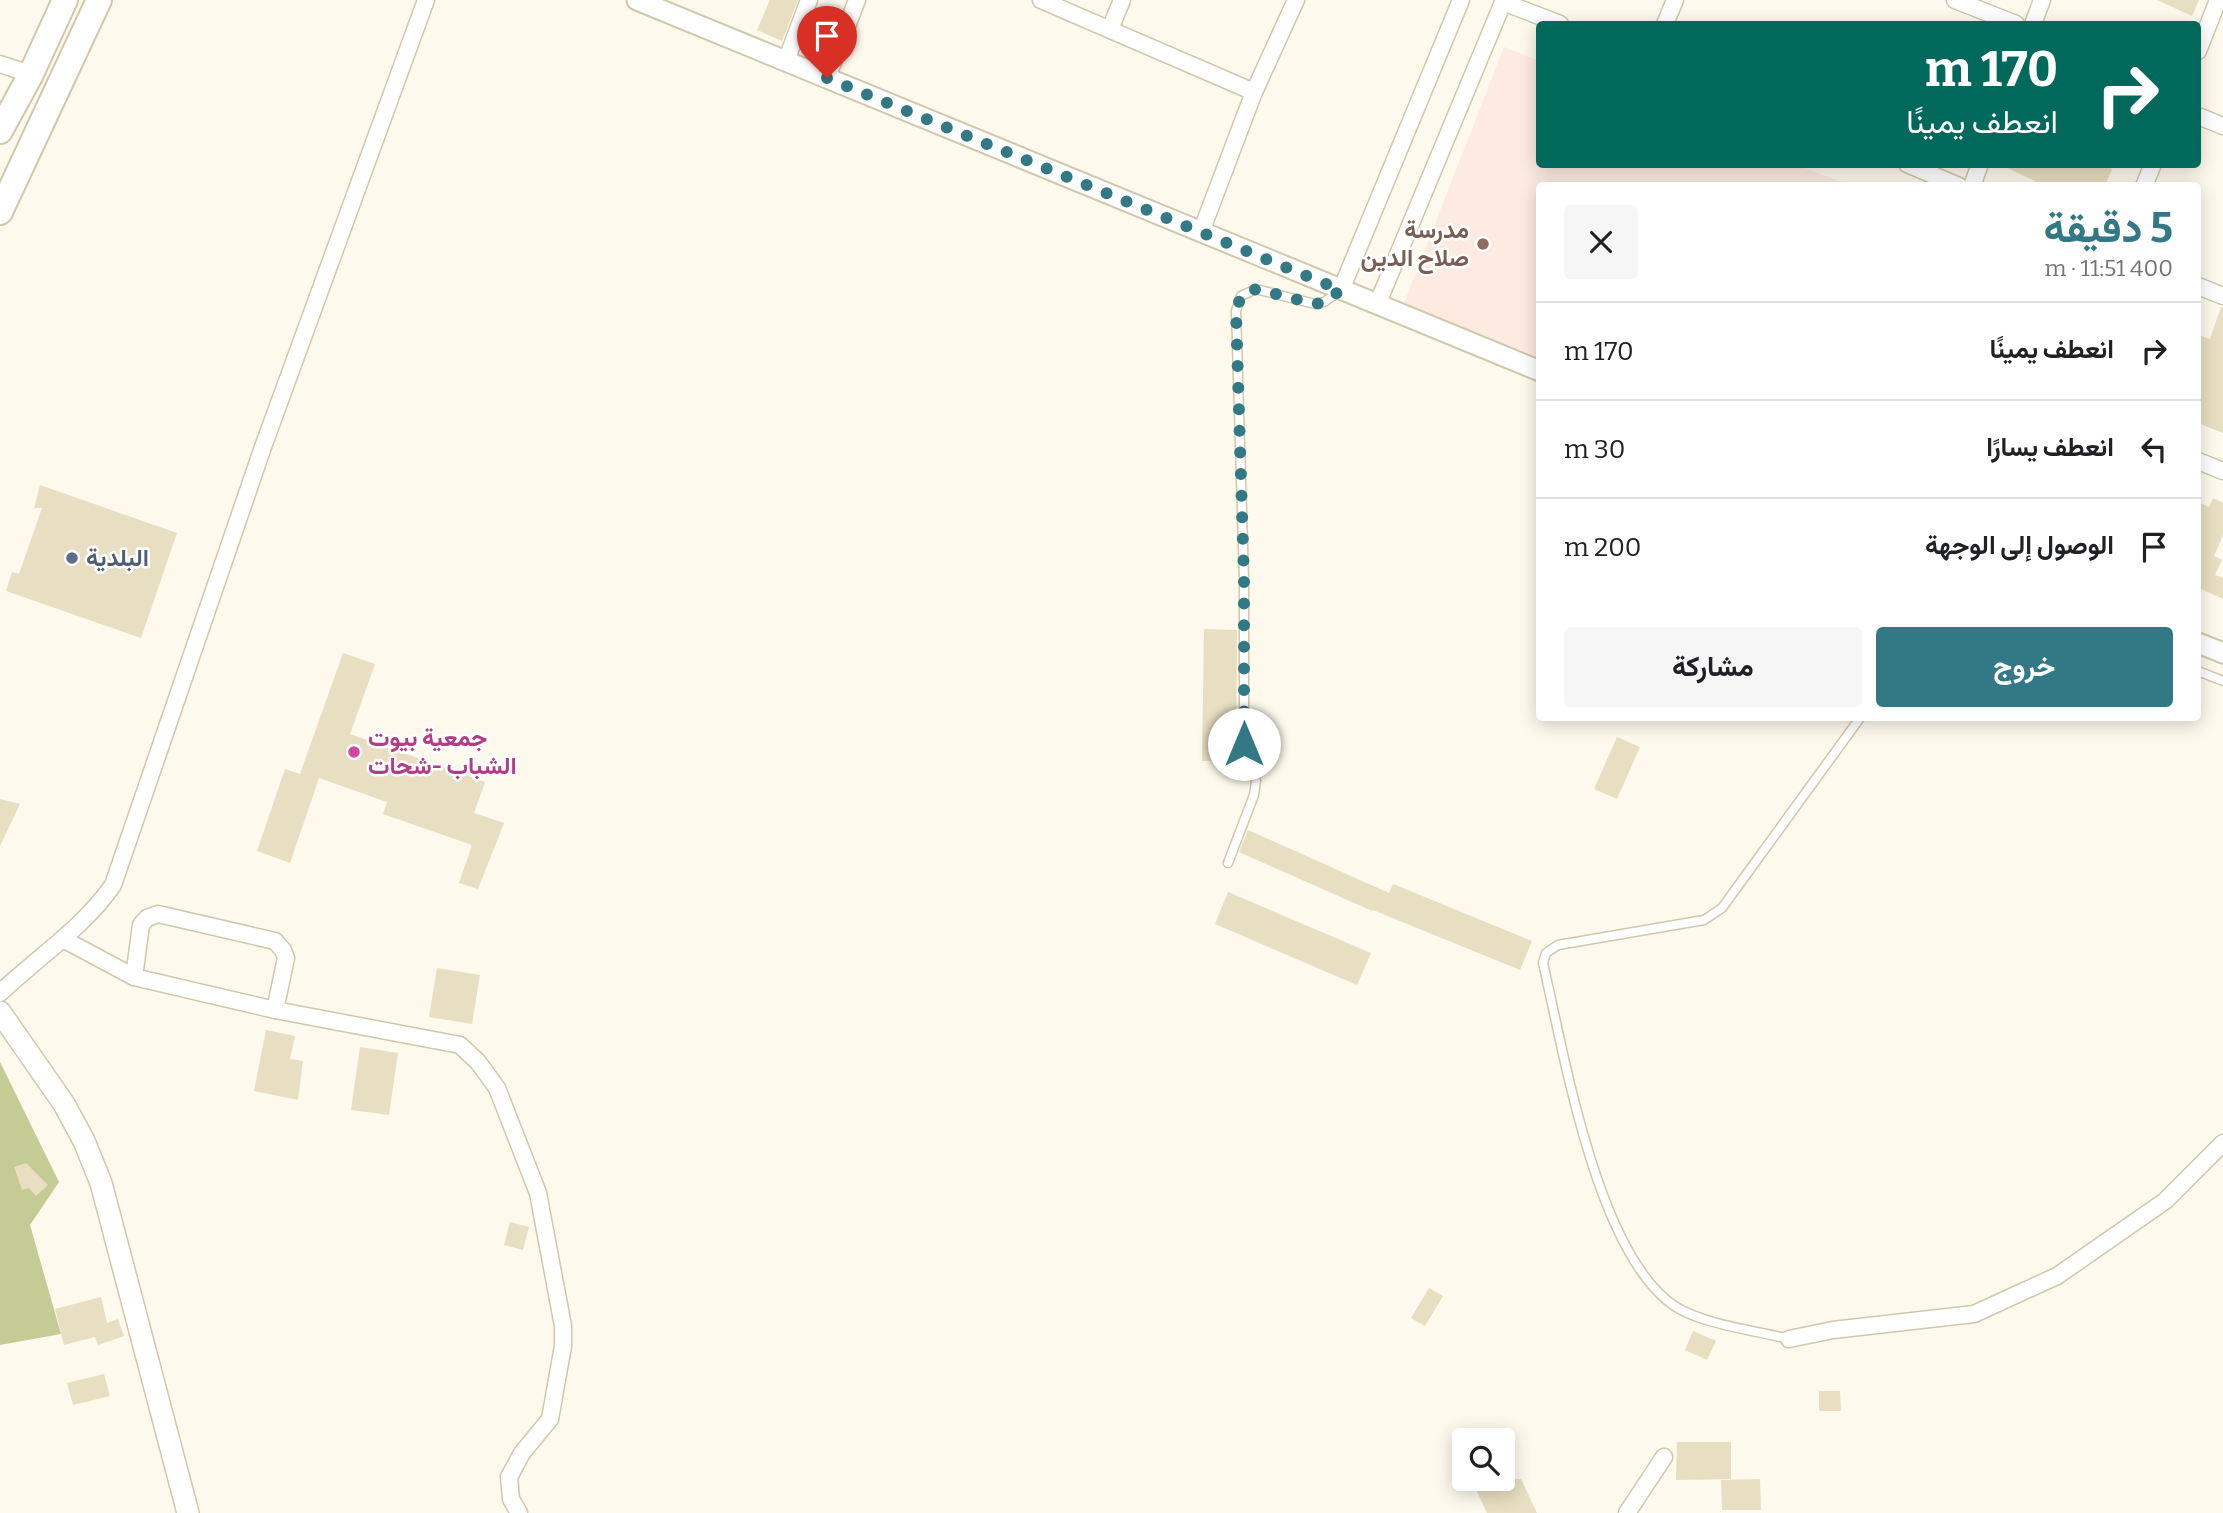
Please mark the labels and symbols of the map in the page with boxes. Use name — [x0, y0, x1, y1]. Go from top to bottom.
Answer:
pin — [797, 6, 857, 78]
place label: مدرسة صلاح الدين — [1361, 216, 1469, 274]
marker: مدرسة صلاح الدين — [1475, 236, 1491, 252]
place label: البلدية — [86, 544, 149, 572]
marker: البلدية — [64, 550, 80, 566]
position arrow — [1207, 707, 1281, 781]
place label: جمعية بيوت الشباب -شحات — [368, 724, 517, 780]
marker: جمعية بيوت الشباب -شحات — [346, 744, 362, 760]

